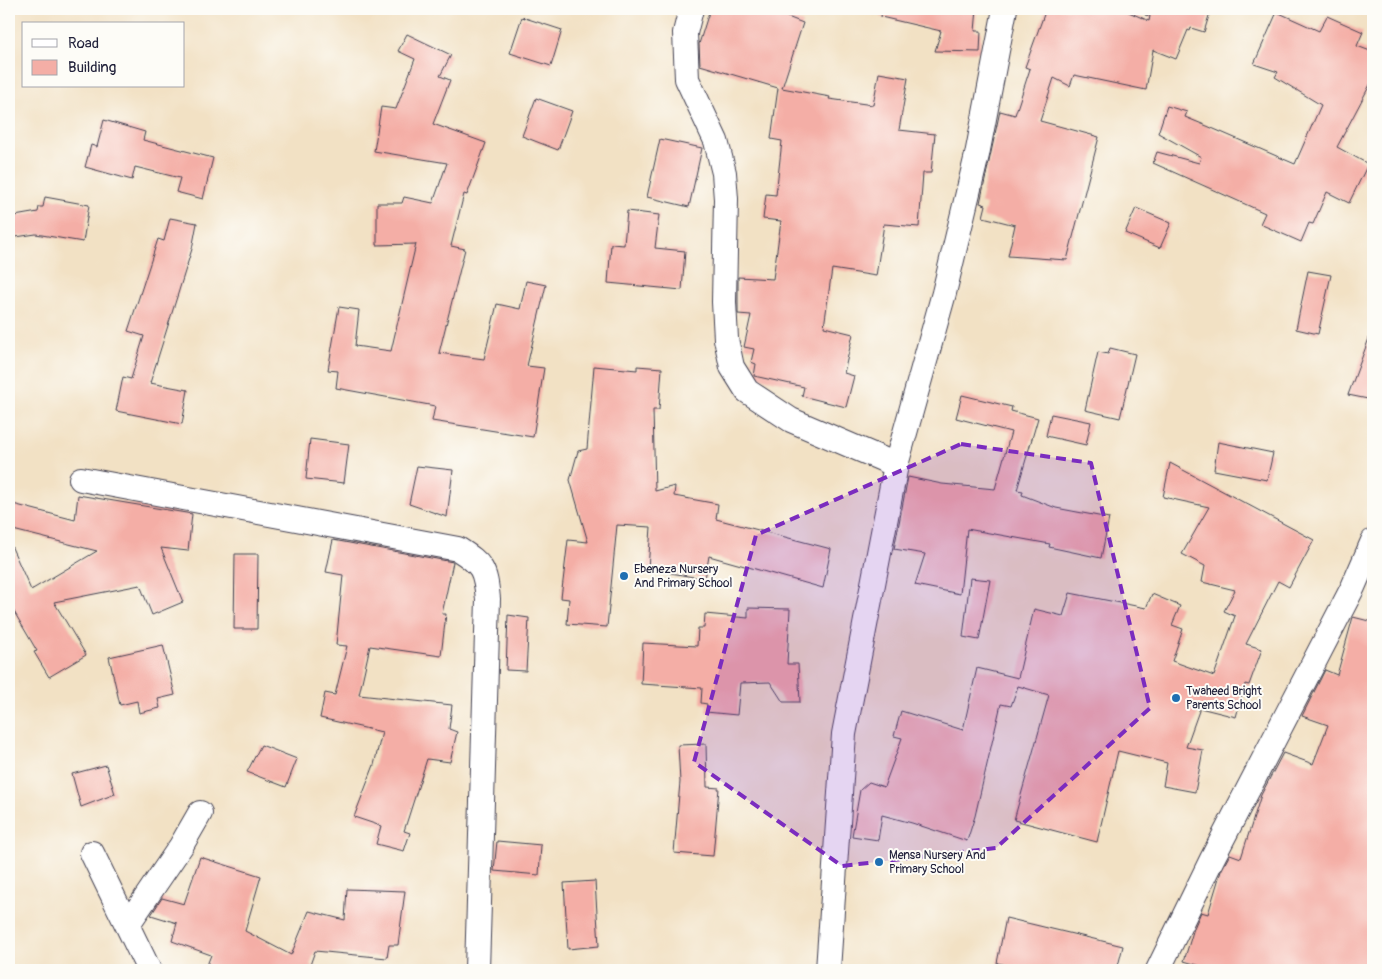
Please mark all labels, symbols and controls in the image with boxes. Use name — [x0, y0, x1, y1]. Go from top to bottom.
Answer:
legend — [22, 22, 185, 88]
text: Road — [68, 34, 99, 53]
text: Building — [68, 58, 116, 77]
place label: Ebeneza Nursery And Primary School — [634, 562, 732, 591]
marker: Ebeneza Nursery And Primary School — [618, 570, 630, 582]
place label: Twaheed Bright Parents School — [1186, 684, 1262, 713]
marker: Twaheed Bright Parents School — [1170, 692, 1182, 704]
place label: Mensa Nursery And Primary School — [889, 848, 986, 877]
marker: Mensa Nursery And Primary School — [873, 856, 885, 868]

